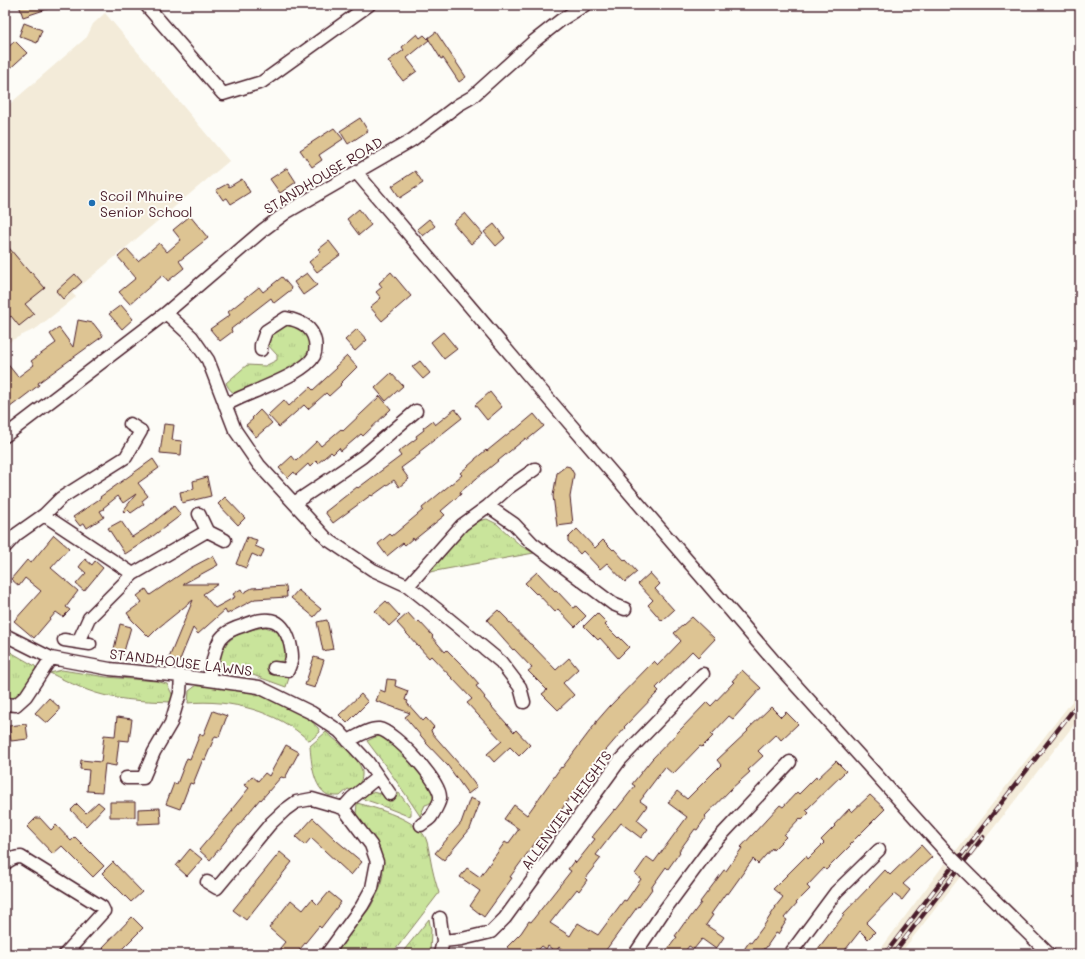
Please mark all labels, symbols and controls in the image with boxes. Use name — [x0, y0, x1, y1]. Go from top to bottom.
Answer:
street label: STANDHOUSE ROAD — [260, 132, 386, 218]
place label: Scoil Mhuire Senior School — [100, 186, 193, 221]
marker: Scoil Mhuire Senior School — [87, 198, 97, 208]
street label: STANDHOUSE LAWNS — [109, 644, 254, 680]
street label: ALLENVIEW HEIGHTS — [516, 747, 616, 873]

